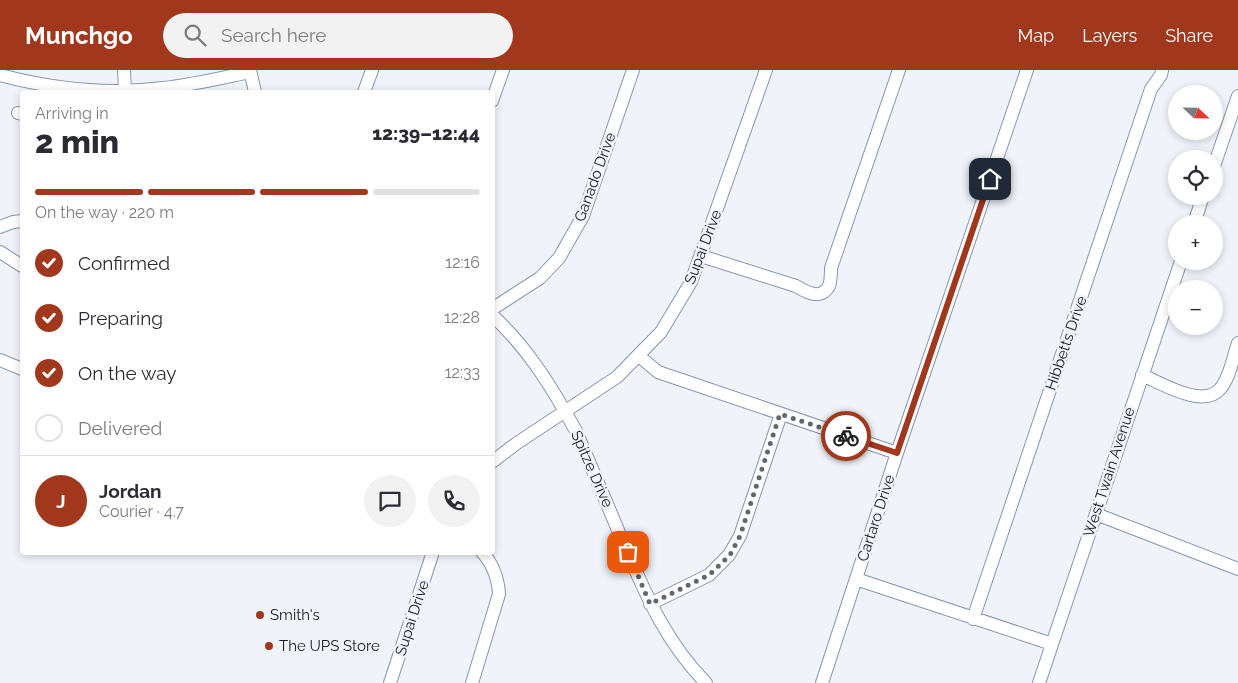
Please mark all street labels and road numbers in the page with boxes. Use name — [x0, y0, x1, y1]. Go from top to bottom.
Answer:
street label: Ganado Drive — [571, 130, 620, 224]
street label: Supai Drive — [681, 207, 726, 287]
street label: Hibbetts Drive — [1041, 293, 1091, 392]
street label: West Twain Avenue — [1080, 405, 1139, 539]
street label: Spitze Drive — [567, 428, 617, 510]
street label: Cartaro Drive — [853, 472, 899, 564]
street label: Supai Drive — [391, 578, 433, 658]

